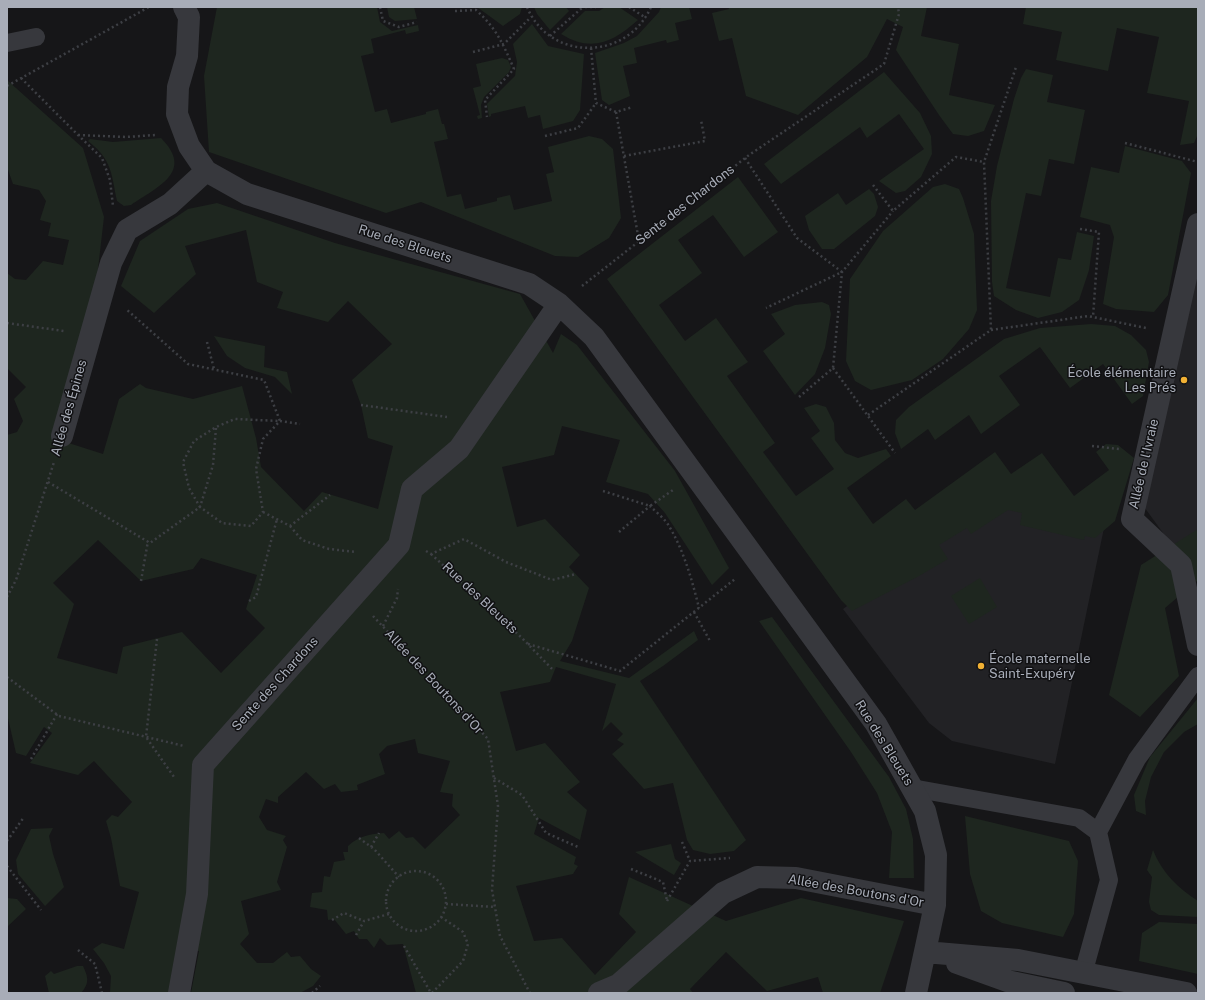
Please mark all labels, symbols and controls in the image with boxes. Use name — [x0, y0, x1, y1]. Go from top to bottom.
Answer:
street label: Sente des Chardons — [632, 162, 738, 248]
street label: Rue des Bleuets — [356, 222, 454, 266]
street label: Allée des Épines — [48, 358, 90, 458]
place label: École élémentaire Les Prés — [1067, 365, 1176, 396]
marker: École élémentaire Les Prés — [1179, 375, 1189, 385]
street label: Allée de l'Ivraie — [1126, 417, 1162, 511]
street label: Rue des Bleuets — [439, 559, 521, 637]
street label: Allée des Boutons d'Or — [381, 626, 487, 738]
street label: Sente des Chardons — [229, 634, 321, 734]
place label: École maternelle Saint-Exupéry — [989, 651, 1091, 682]
marker: École maternelle Saint-Exupéry — [976, 661, 986, 671]
street label: Rue des Bleuets — [852, 698, 916, 788]
street label: Allée des Boutons d'Or — [787, 871, 925, 911]

